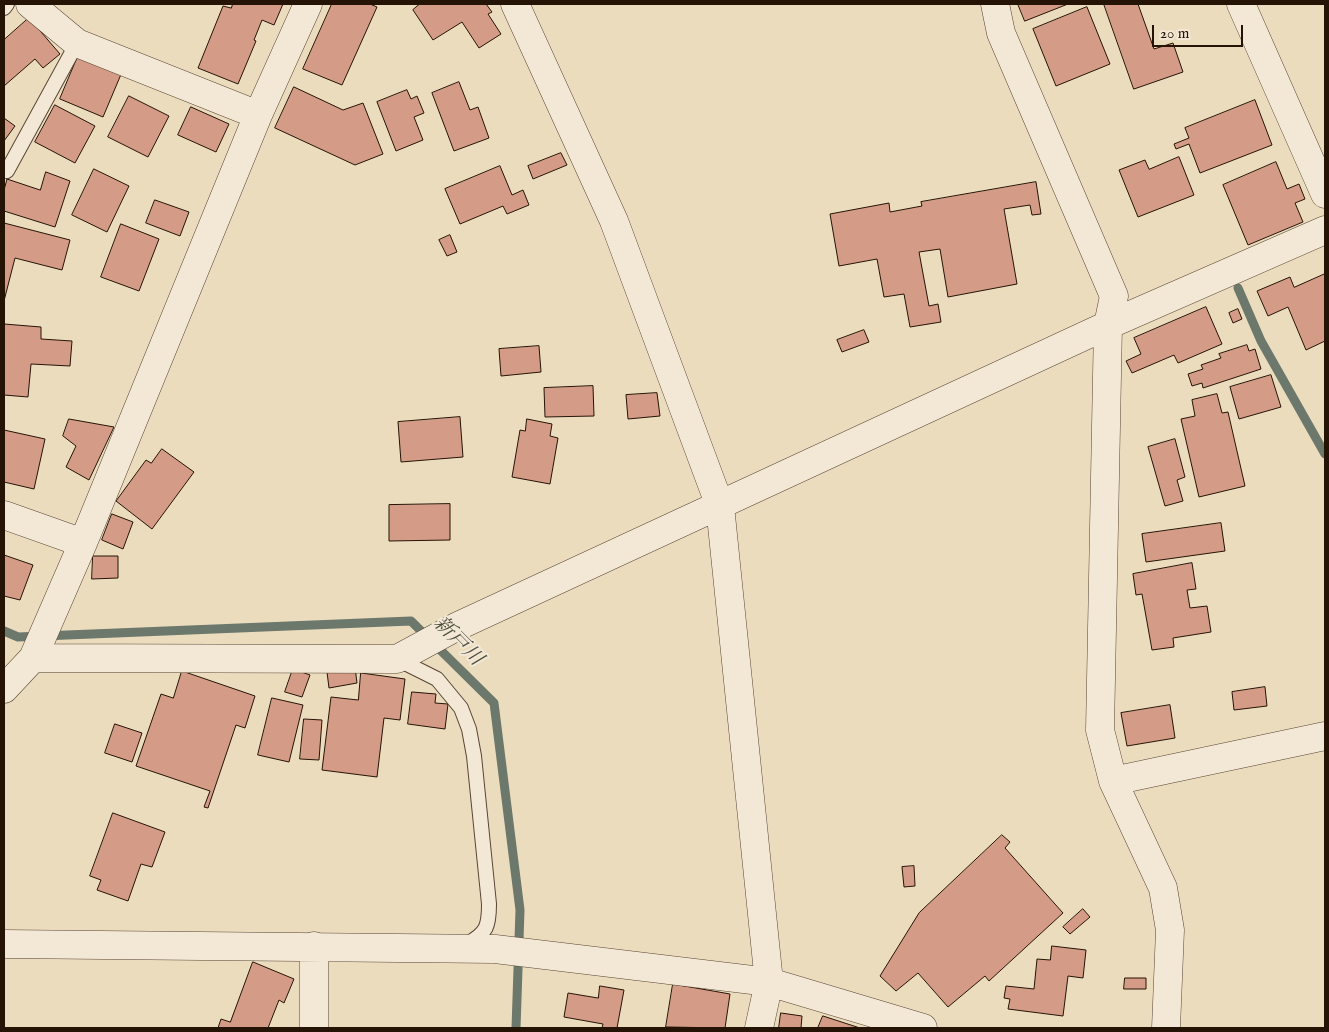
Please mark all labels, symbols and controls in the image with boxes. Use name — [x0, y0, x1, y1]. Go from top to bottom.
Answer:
scale bar — [1154, 15, 1245, 47]
text: 20 m — [1160, 24, 1189, 43]
water label: 新戸川 — [427, 612, 487, 672]

